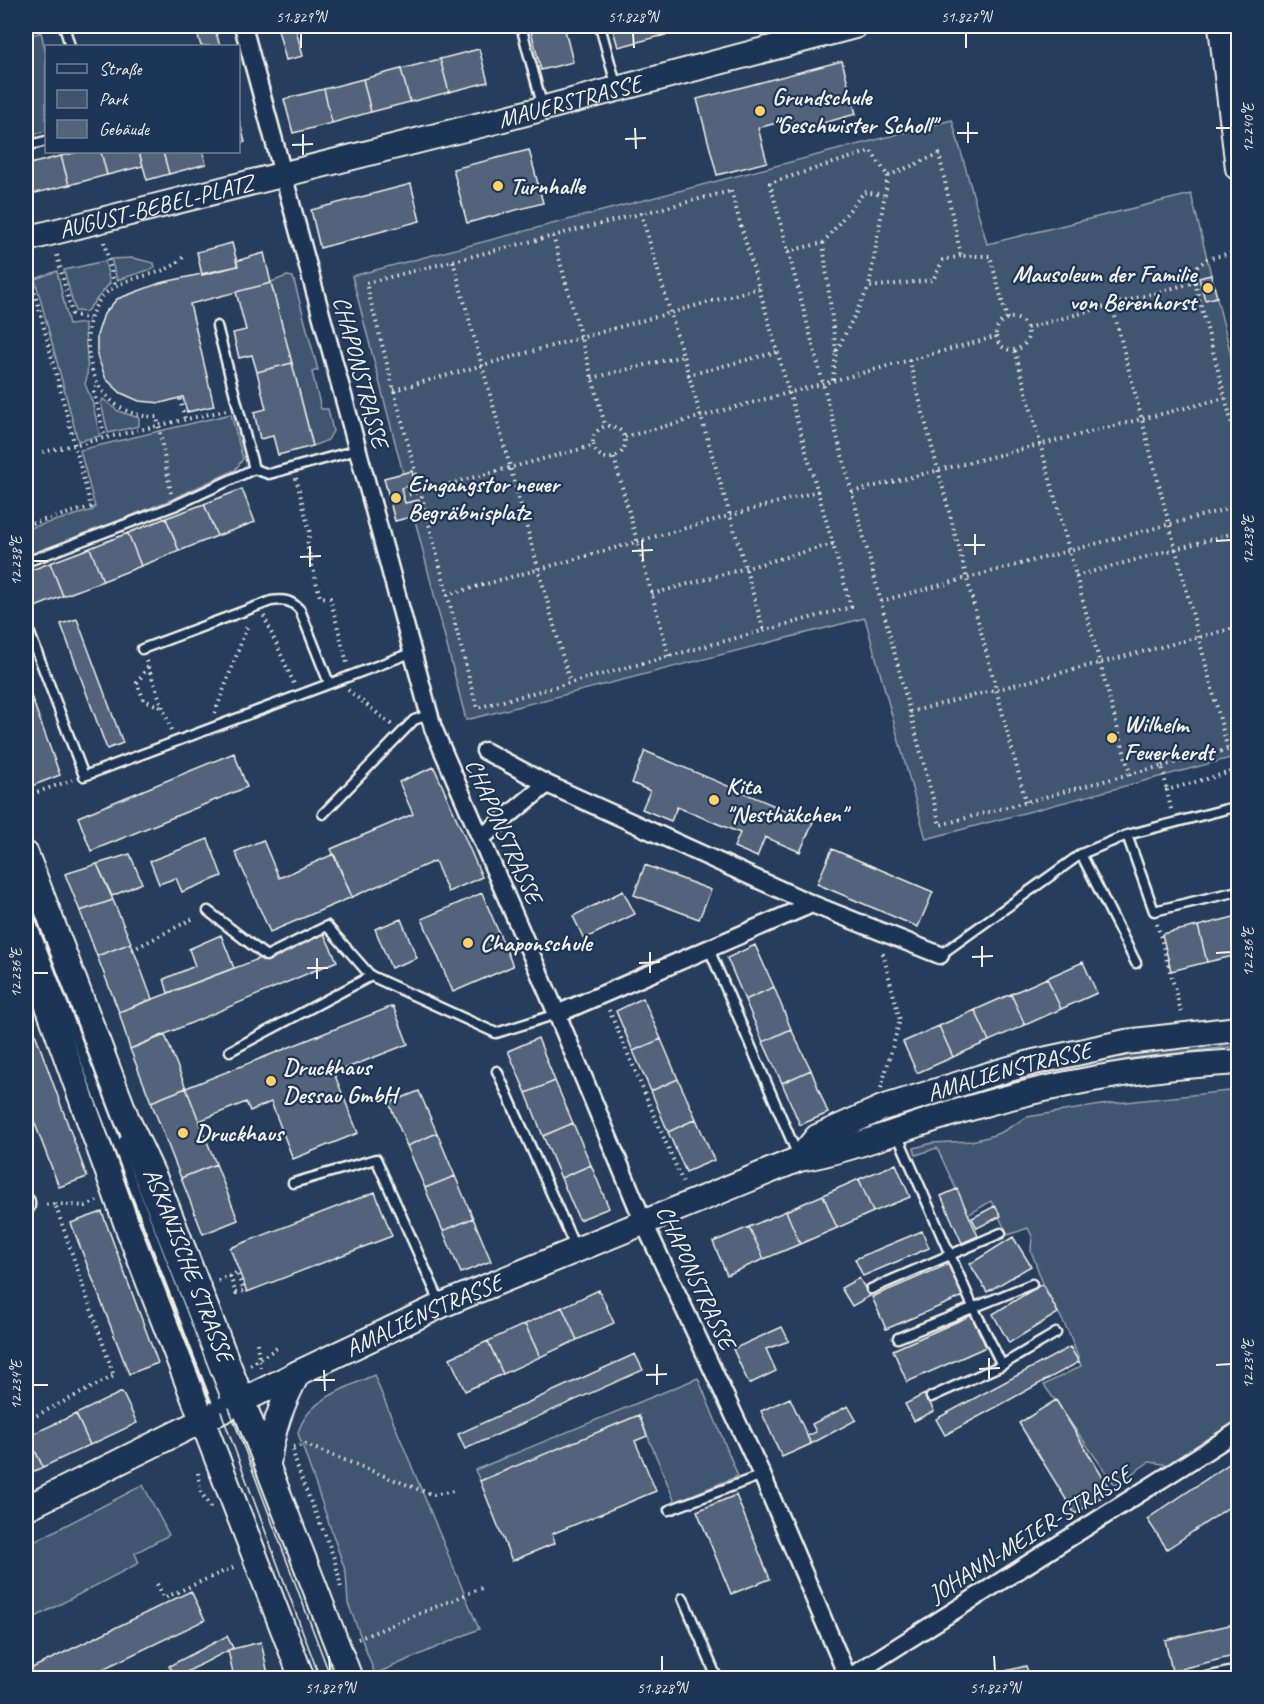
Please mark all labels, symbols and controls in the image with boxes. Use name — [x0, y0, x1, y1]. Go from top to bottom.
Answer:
text: 51.829°N — [276, 8, 329, 27]
text: 51.828°N — [608, 8, 661, 27]
text: 51.827°N — [941, 8, 994, 27]
legend — [45, 45, 240, 153]
text: Straße — [99, 58, 143, 80]
street label: MAUERSTRASSE — [495, 67, 648, 135]
place label: Grundschule "Geschwister Scholl" — [772, 82, 941, 140]
text: Park — [99, 88, 129, 110]
text: 12.240°E — [1239, 101, 1258, 152]
marker: Grundschule "Geschwister Scholl" — [753, 104, 767, 118]
text: Gebäude — [99, 118, 150, 140]
street label: AUGUST-BEBEL-PLATZ — [56, 167, 259, 245]
place label: Turnhalle — [510, 171, 587, 201]
marker: Turnhalle — [491, 179, 505, 193]
place label: Mausoleum der Familie von Berenhorst — [1013, 259, 1199, 317]
marker: Mausoleum der Familie von Berenhorst — [1201, 281, 1215, 295]
street label: CHAPONSTRASSE — [326, 293, 396, 454]
place label: Eingangstor neuer Begräbnisplatz — [408, 469, 561, 527]
marker: Eingangstor neuer Begräbnisplatz — [389, 491, 403, 505]
text: 12.238°E — [1239, 513, 1258, 564]
text: 12.238°E — [7, 534, 26, 585]
place label: Wilhelm Feuerherdt — [1124, 709, 1217, 767]
marker: Wilhelm Feuerherdt — [1105, 731, 1119, 745]
street label: CHAPONSTRASSE — [459, 754, 551, 911]
place label: Kita "Nesthäkchen" — [726, 771, 852, 829]
marker: Kita "Nesthäkchen" — [707, 793, 721, 807]
text: 12.236°E — [1239, 925, 1258, 976]
place label: Chaponschule — [480, 928, 594, 958]
marker: Chaponschule — [461, 936, 475, 950]
text: 12.236°E — [7, 946, 26, 997]
street label: AMALIENSTRASSE — [923, 1034, 1097, 1108]
place label: Druckhaus Dessau GmbH — [283, 1052, 401, 1110]
marker: Druckhaus Dessau GmbH — [264, 1074, 278, 1088]
place label: Druckhaus — [195, 1118, 286, 1148]
marker: Druckhaus — [176, 1126, 190, 1140]
street label: ASKANISCHE STRASSE — [137, 1163, 242, 1369]
street label: CHAPONSTRASSE — [650, 1200, 744, 1357]
street label: AMALIENSTRASSE — [340, 1266, 509, 1364]
text: 12.234°E — [1239, 1337, 1258, 1388]
text: 12.234°E — [7, 1358, 26, 1409]
street label: JOHANN-MEIER-STRASSE — [922, 1458, 1139, 1609]
text: 51.829°N — [305, 1679, 358, 1698]
text: 51.828°N — [637, 1679, 690, 1698]
text: 51.827°N — [970, 1679, 1023, 1698]

